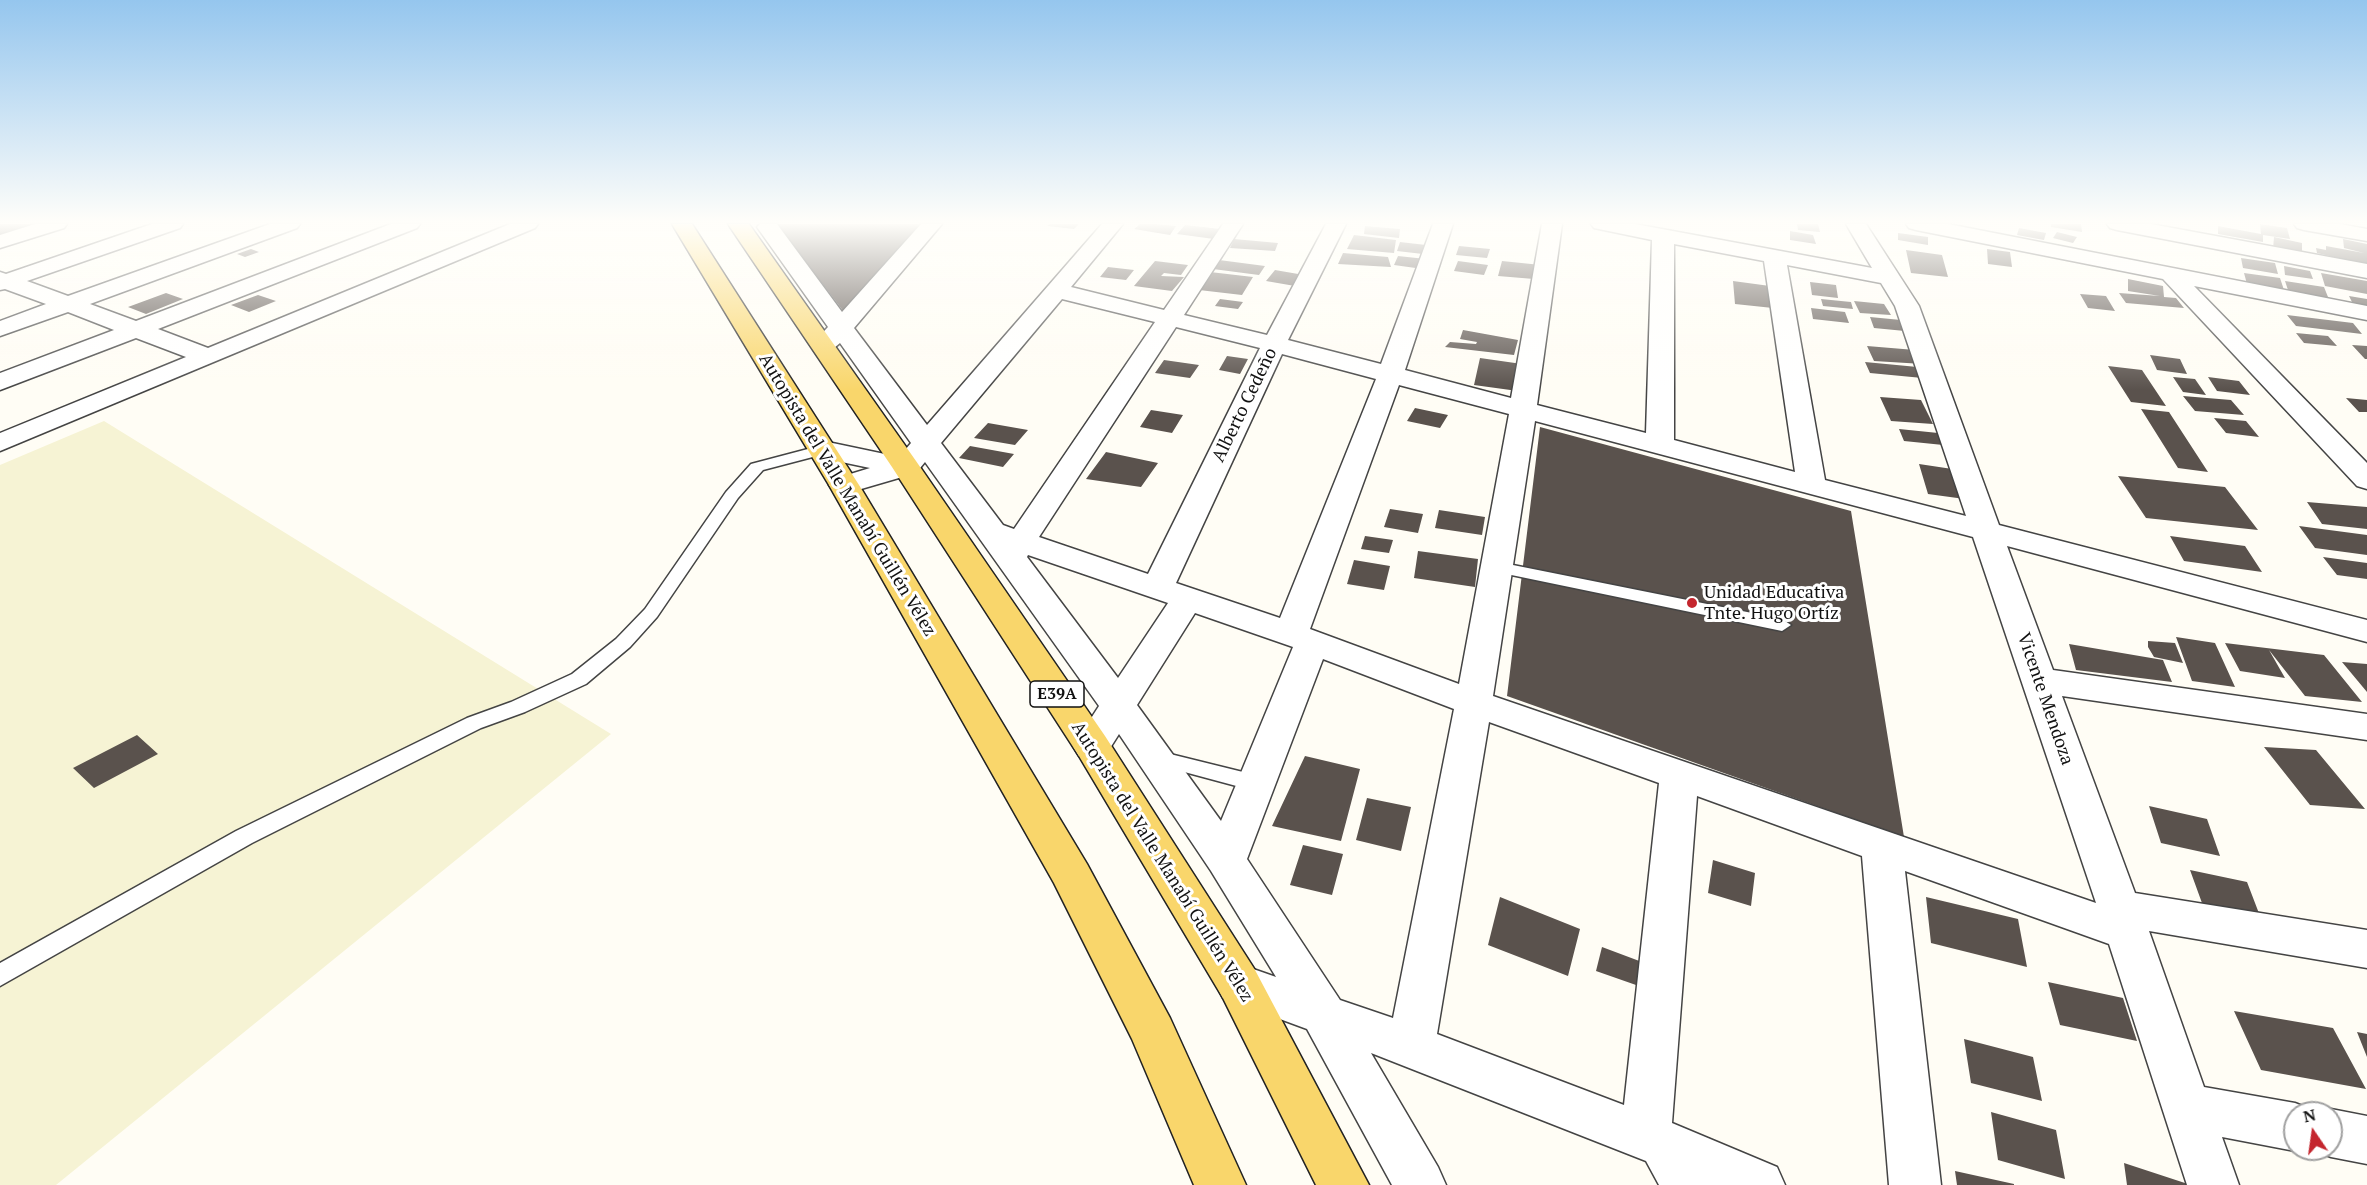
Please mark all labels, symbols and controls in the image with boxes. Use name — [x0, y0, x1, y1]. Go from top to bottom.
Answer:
street label: Alberto Cedeño — [1208, 344, 1282, 466]
street label: Autopista del Valle Manabí Guillén Vélez — [754, 350, 940, 640]
place label: Unidad Educativa Tnte. Hugo Ortíz — [1704, 582, 1844, 624]
marker: Unidad Educativa Tnte. Hugo Ortíz — [1685, 596, 1699, 610]
street label: Vicente Mendoza — [2012, 630, 2078, 768]
road number: E39A — [1030, 681, 1084, 707]
street label: Autopista del Valle Manabí Guillén Vélez — [1067, 718, 1257, 1006]
north arrow — [2283, 1101, 2343, 1161]
text: N — [2301, 1103, 2318, 1127]

